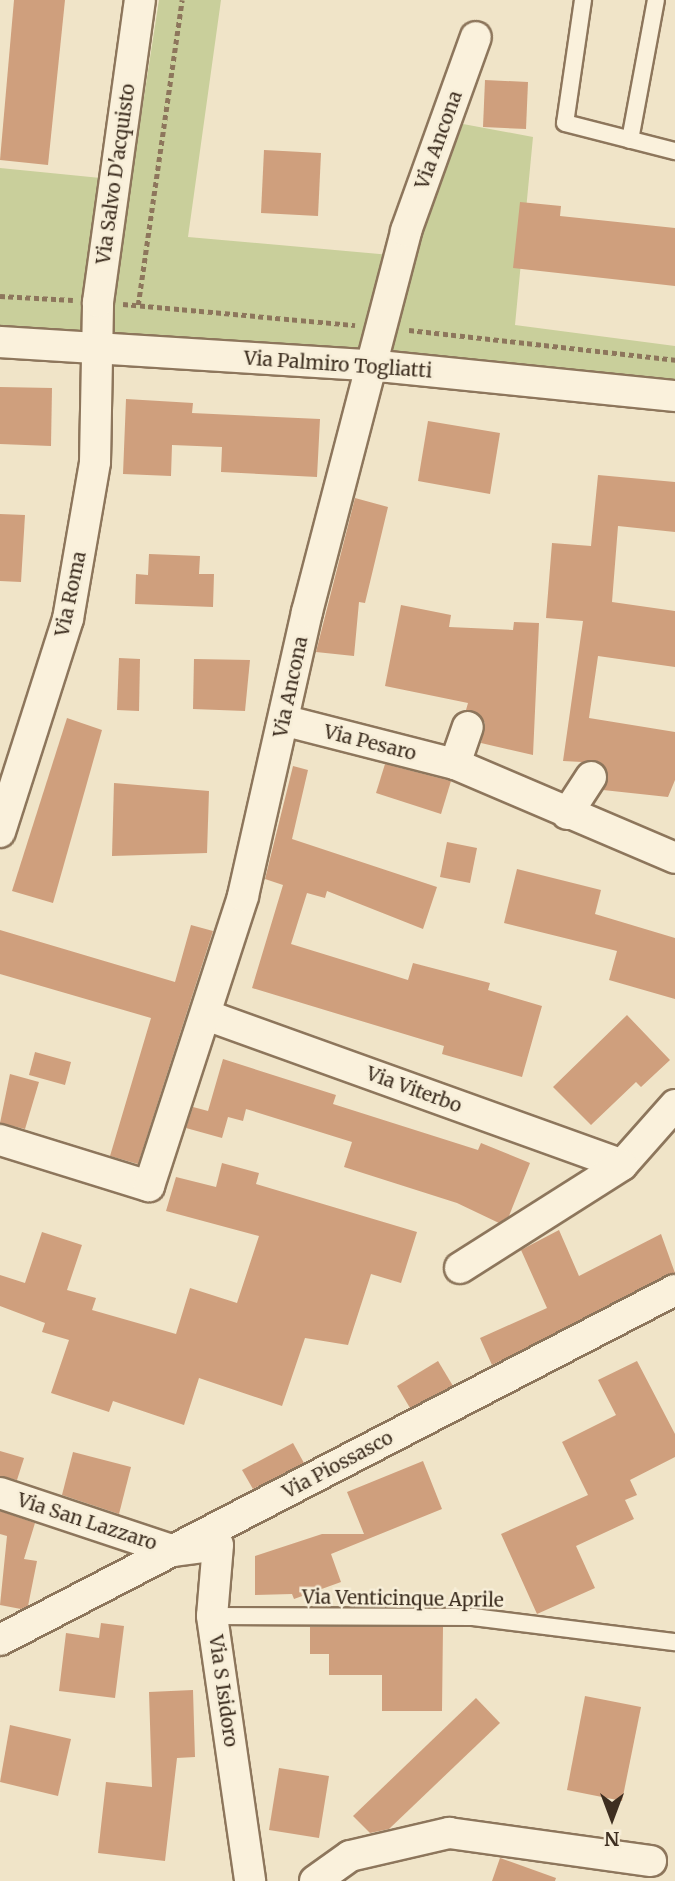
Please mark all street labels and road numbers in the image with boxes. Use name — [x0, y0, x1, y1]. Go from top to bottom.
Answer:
street label: Via Salvo D'acquisto — [92, 82, 140, 266]
street label: Via Ancona — [411, 88, 467, 192]
street label: Via Palmiro Togliatti — [243, 347, 433, 383]
street label: Via Roma — [51, 549, 91, 639]
street label: Via Ancona — [269, 634, 313, 740]
street label: Via Pesaro — [321, 721, 419, 765]
street label: Via Viterbo — [363, 1062, 465, 1118]
street label: Via Piossasco — [279, 1426, 397, 1504]
street label: Via San Lazzaro — [14, 1489, 160, 1555]
street label: Via Venticinque Aprile — [302, 1586, 504, 1612]
street label: Via S Isidoro — [204, 1634, 242, 1748]

